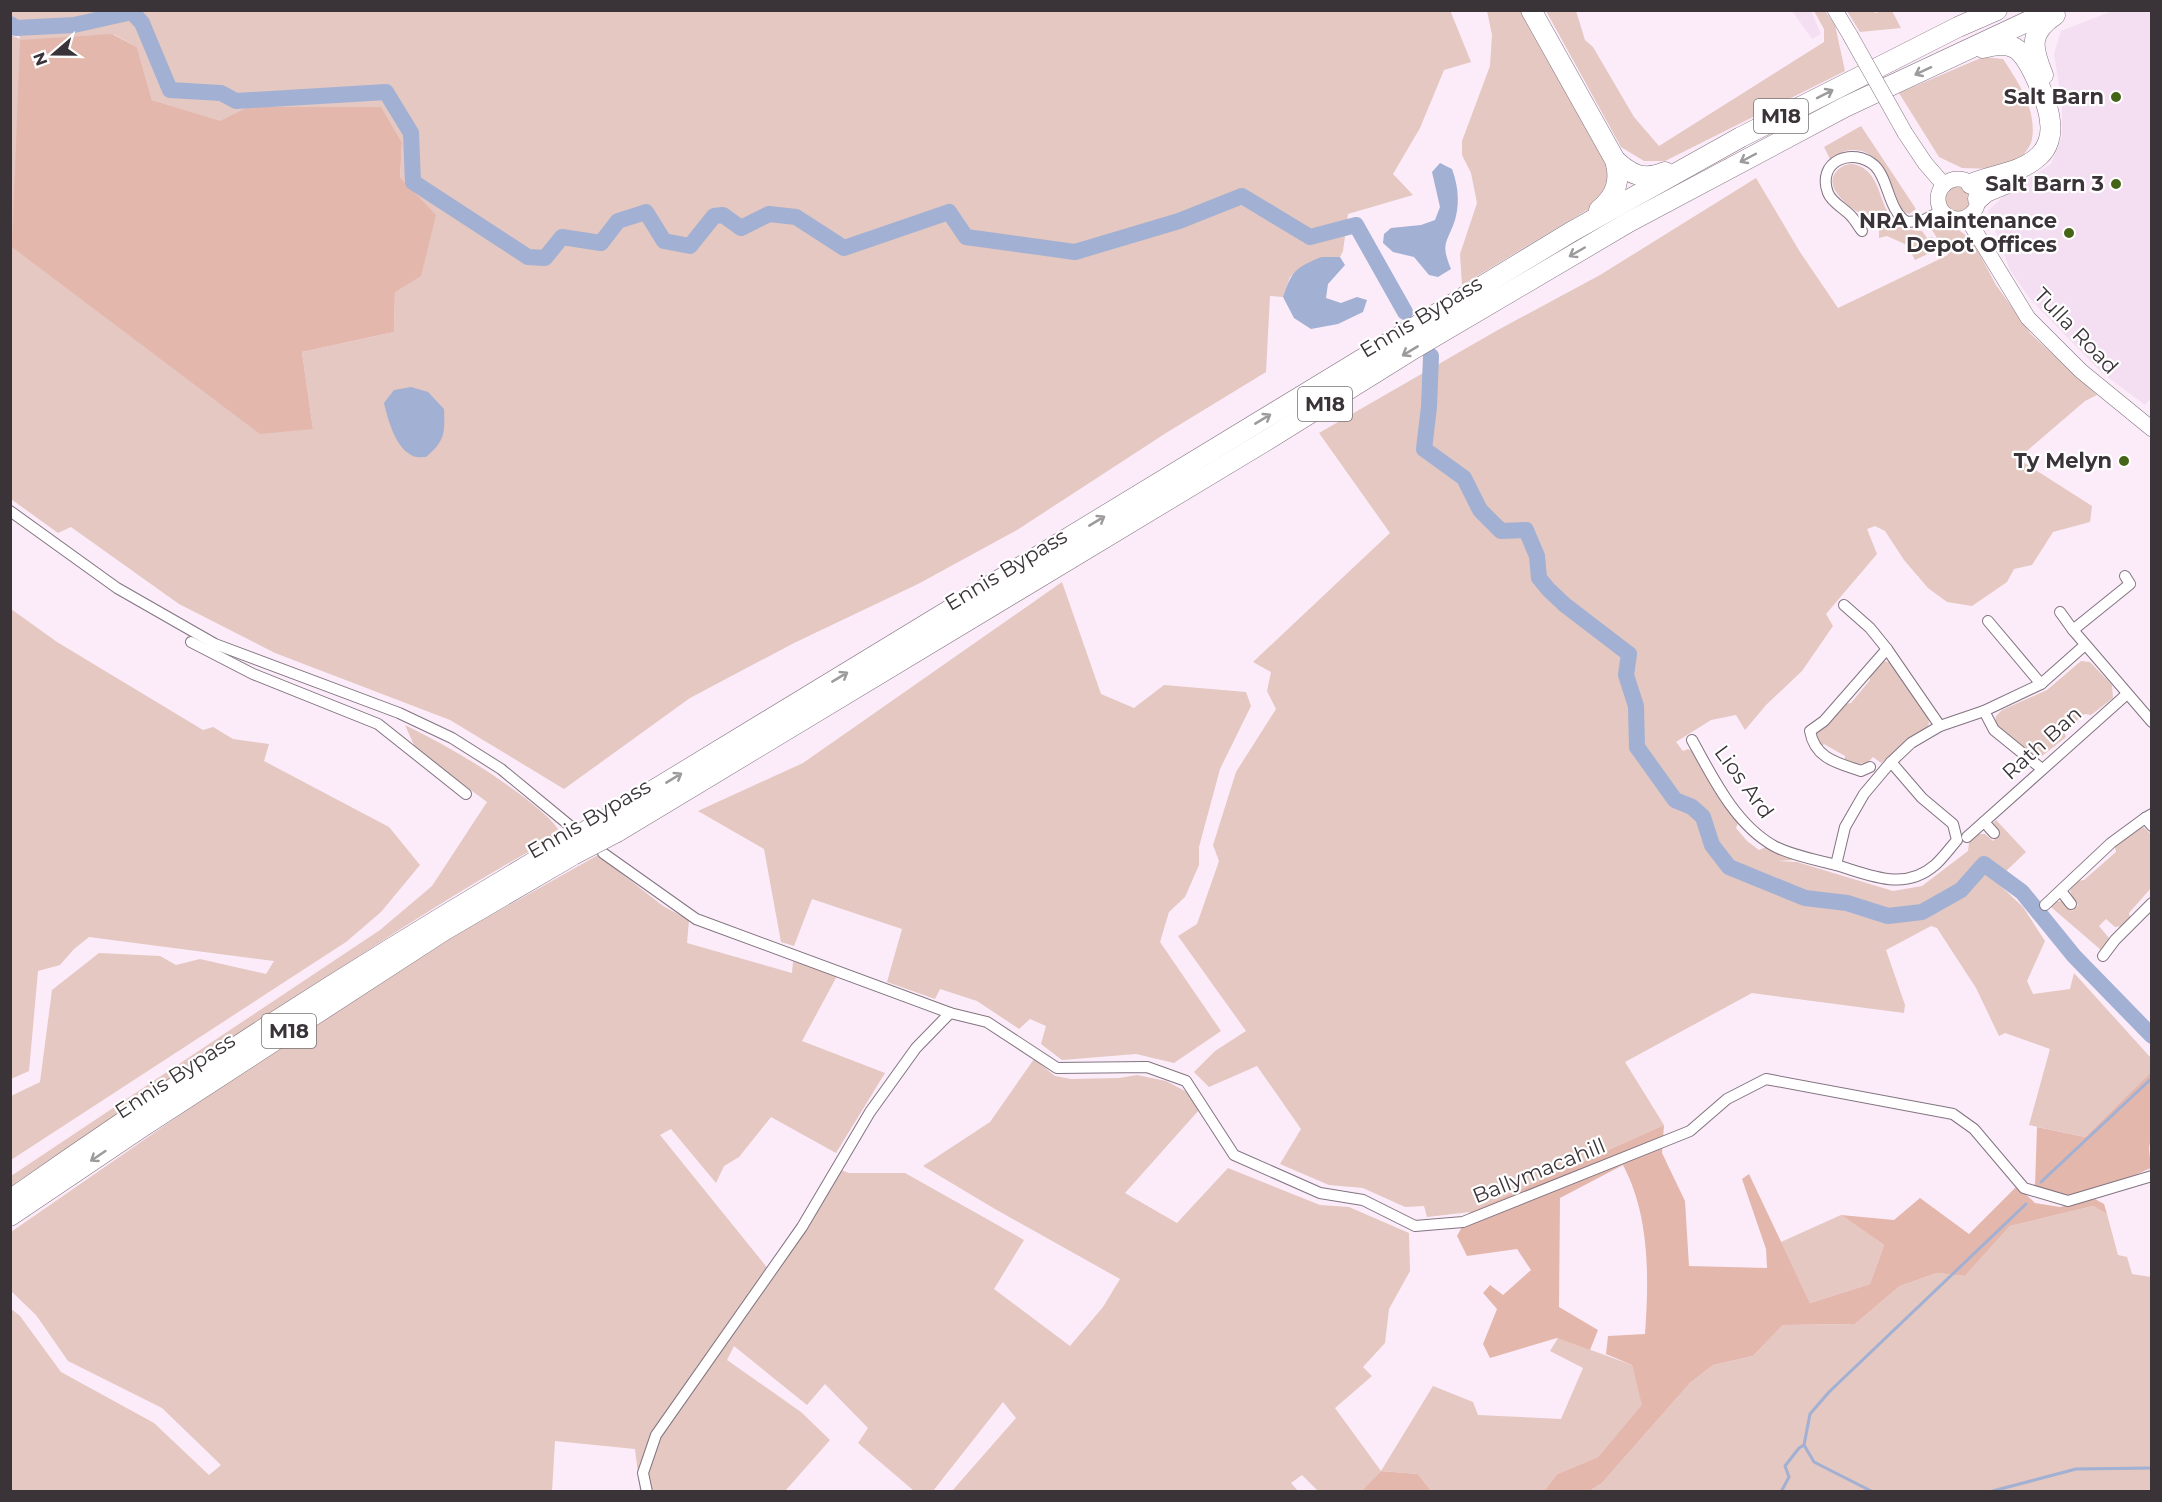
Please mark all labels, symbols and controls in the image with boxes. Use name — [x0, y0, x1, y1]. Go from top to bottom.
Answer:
north arrow — [24, 24, 84, 84]
text: N — [29, 50, 52, 68]
one-way arrow — [1914, 65, 1932, 77]
place label: Salt Barn — [2004, 84, 2104, 109]
one-way arrow — [1816, 88, 1834, 99]
marker: Salt Barn — [2109, 90, 2123, 104]
road number: M18 — [1754, 99, 1808, 133]
one-way arrow — [1740, 152, 1757, 164]
place label: Salt Barn 3 — [1985, 171, 2104, 196]
marker: Salt Barn 3 — [2109, 177, 2123, 191]
place label: NRA Maintenance Depot Offices — [1859, 208, 2057, 257]
marker: NRA Maintenance Depot Offices — [2062, 226, 2076, 240]
one-way arrow — [1569, 246, 1586, 258]
street label: Ennis Bypass — [1355, 270, 1486, 363]
street label: Tulla Road — [2029, 282, 2124, 379]
one-way arrow — [1402, 346, 1419, 358]
road number: M18 — [1298, 387, 1352, 421]
one-way arrow — [1254, 413, 1271, 425]
place label: Ty Melyn — [2014, 448, 2112, 473]
marker: Ty Melyn — [2117, 454, 2131, 468]
one-way arrow — [1088, 514, 1105, 526]
street label: Ennis Bypass — [940, 523, 1071, 616]
one-way arrow — [831, 670, 848, 682]
street label: Rath Ban — [1997, 701, 2086, 785]
street label: Lios Ard — [1709, 740, 1779, 823]
one-way arrow — [665, 772, 682, 784]
street label: Ennis Bypass — [523, 773, 655, 864]
road number: M18 — [262, 1014, 316, 1048]
street label: Ennis Bypass — [110, 1027, 239, 1124]
street label: Ballymacahill — [1469, 1133, 1609, 1209]
one-way arrow — [91, 1150, 107, 1162]

